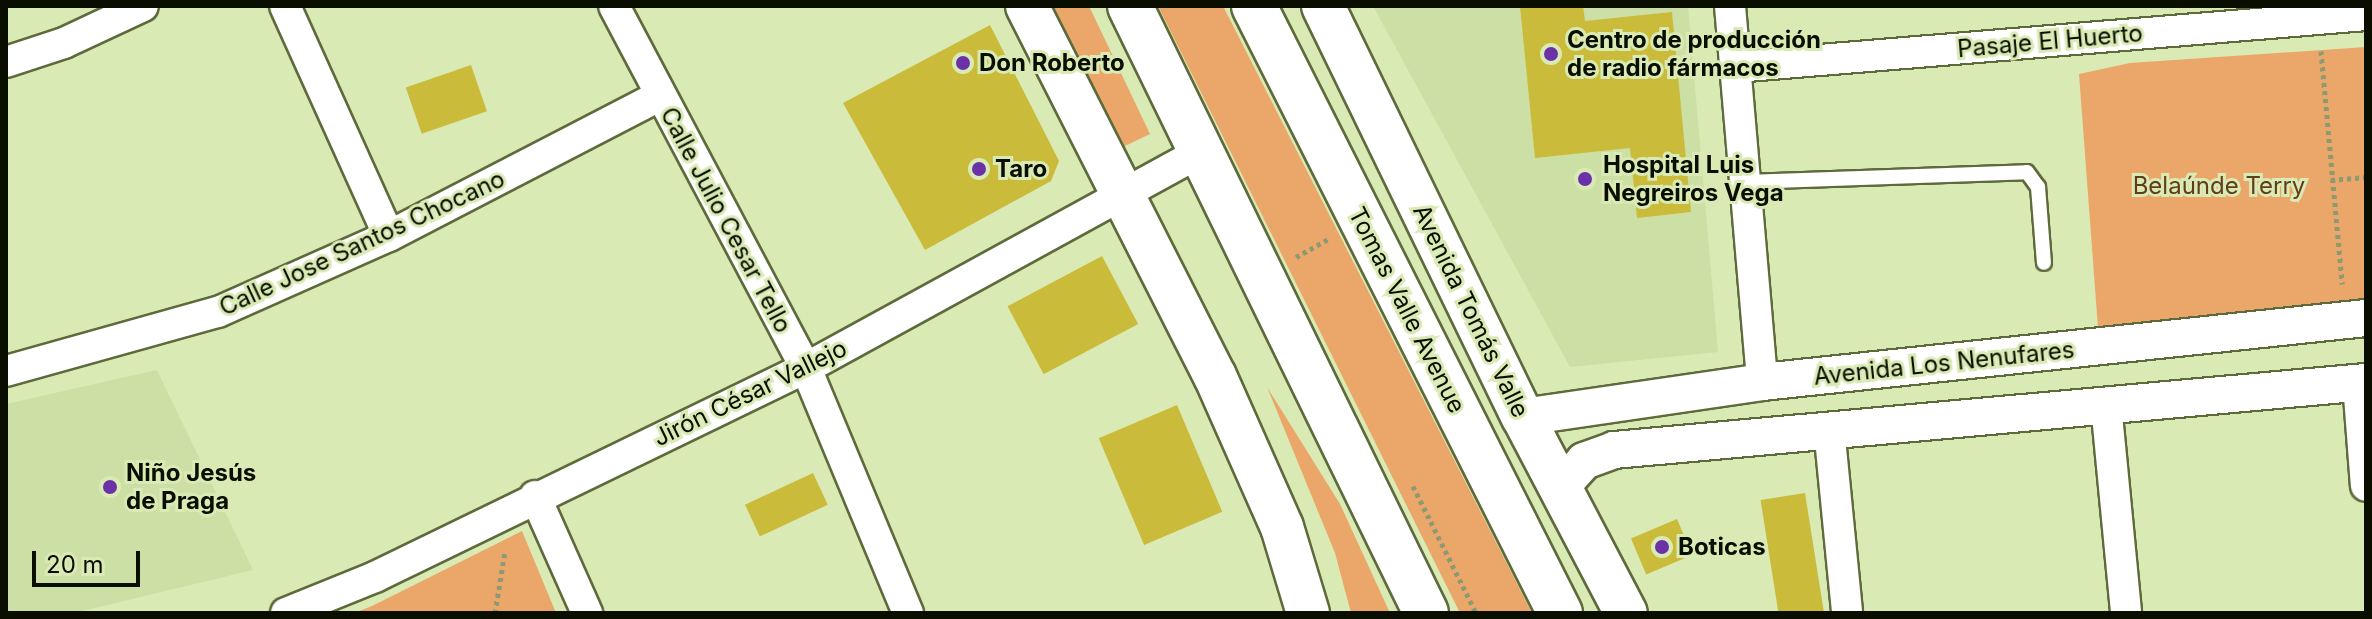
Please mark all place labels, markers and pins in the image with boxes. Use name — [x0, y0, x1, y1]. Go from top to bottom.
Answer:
place label: Centro de producción de radio fármacos — [1567, 26, 1821, 82]
marker: Centro de producción de radio fármacos — [1542, 45, 1560, 63]
place label: Don Roberto — [979, 49, 1125, 77]
marker: Don Roberto — [954, 54, 972, 72]
place label: Hospital Luis Negreiros Vega — [1603, 151, 1784, 207]
place label: Taro — [995, 155, 1047, 183]
marker: Taro — [970, 160, 988, 178]
marker: Hospital Luis Negreiros Vega — [1574, 168, 1596, 190]
place label: Niño Jesús de Praga — [126, 459, 256, 515]
marker: Niño Jesús de Praga — [101, 478, 119, 496]
place label: Boticas — [1678, 533, 1766, 561]
marker: Boticas — [1653, 538, 1671, 556]

